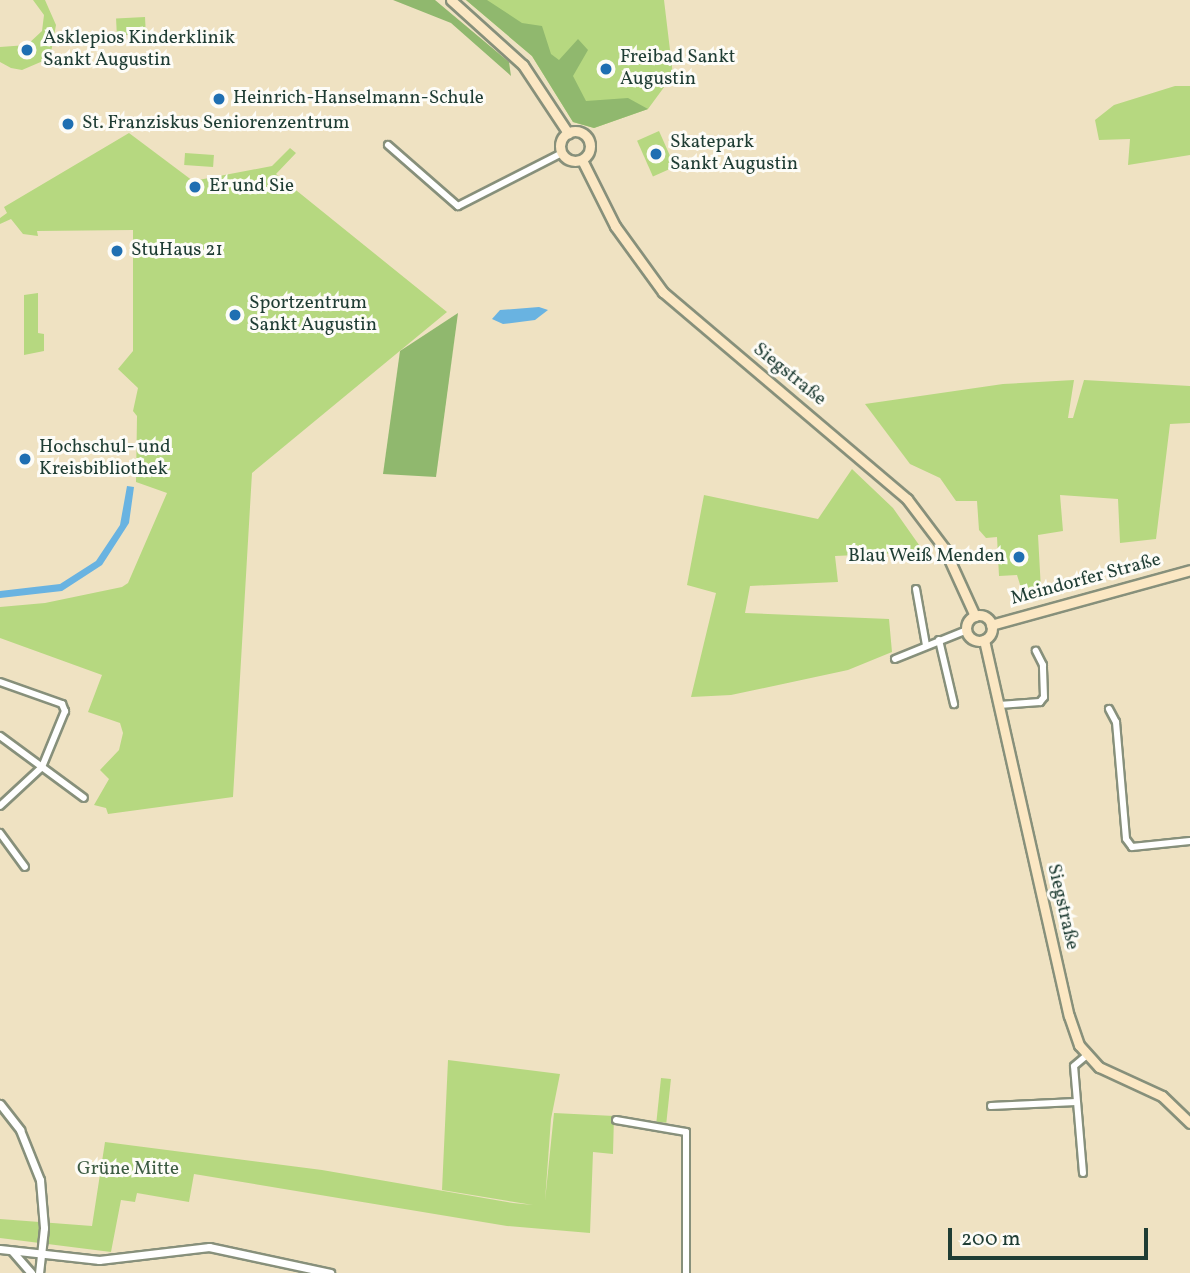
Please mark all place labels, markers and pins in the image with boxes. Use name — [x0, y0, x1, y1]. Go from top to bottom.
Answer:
place label: Asklepios Kinderklinik Sankt Augustin — [43, 28, 235, 72]
marker: Asklepios Kinderklinik Sankt Augustin — [17, 40, 37, 60]
place label: Freibad Sankt Augustin — [620, 47, 735, 91]
marker: Freibad Sankt Augustin — [598, 61, 614, 77]
place label: Heinrich-Hanselmann-Schule — [233, 88, 484, 110]
marker: Heinrich-Hanselmann-Schule — [211, 91, 227, 107]
place label: St. Franziskus Seniorenzentrum — [82, 113, 350, 135]
marker: St. Franziskus Seniorenzentrum — [60, 116, 76, 132]
place label: Skatepark Sankt Augustin — [670, 132, 798, 176]
marker: Skatepark Sankt Augustin — [648, 146, 664, 162]
place label: Er und Sie — [209, 176, 294, 198]
marker: Er und Sie — [187, 179, 203, 195]
place label: StuHaus 21 — [131, 240, 223, 262]
marker: StuHaus 21 — [109, 243, 125, 259]
place label: Sportzentrum Sankt Augustin — [249, 293, 377, 337]
marker: Sportzentrum Sankt Augustin — [227, 307, 243, 323]
place label: Hochschul- und Kreisbibliothek — [39, 437, 171, 481]
marker: Hochschul- und Kreisbibliothek — [17, 451, 33, 467]
place label: Blau Weiß Menden — [847, 546, 1005, 568]
marker: Blau Weiß Menden — [1011, 549, 1027, 565]

